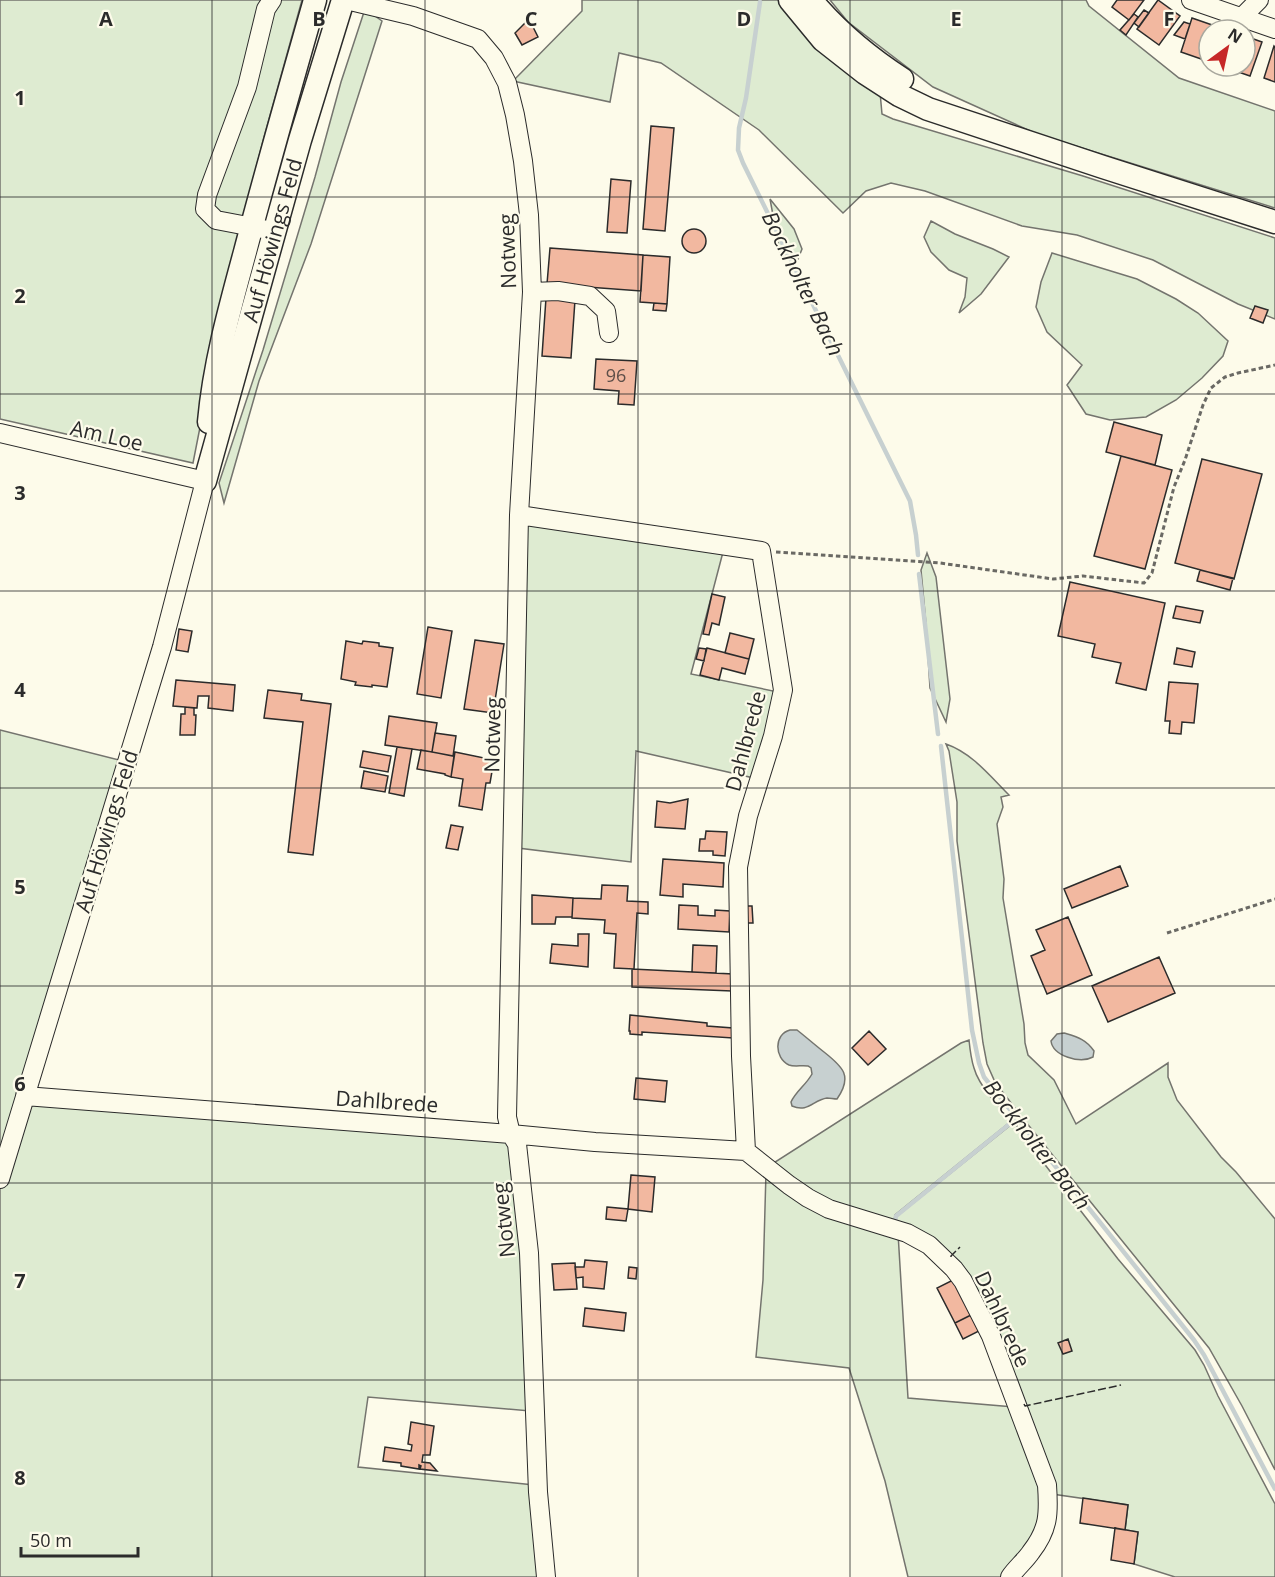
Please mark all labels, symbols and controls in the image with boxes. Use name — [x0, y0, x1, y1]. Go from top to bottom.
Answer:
text: A — [99, 5, 113, 32]
text: B — [312, 5, 326, 32]
text: C — [525, 5, 538, 32]
text: D — [737, 5, 751, 32]
text: E — [950, 5, 962, 32]
text: F — [1164, 5, 1174, 32]
north arrow — [1197, 18, 1257, 78]
text: N — [1224, 23, 1247, 48]
text: 1 — [14, 84, 26, 111]
street label: Auf Höwings Feld — [236, 155, 308, 325]
water label: Bockholter Bach — [756, 205, 852, 361]
street label: Notweg — [492, 213, 522, 289]
text: 2 — [14, 282, 26, 309]
house number: 96 — [606, 363, 626, 387]
street label: Am Loe — [68, 413, 146, 457]
text: 3 — [14, 479, 26, 506]
text: 4 — [14, 676, 26, 703]
street label: Dahlbrede — [718, 688, 772, 794]
street label: Notweg — [477, 697, 507, 773]
street label: Auf Höwings Feld — [68, 746, 144, 916]
text: 5 — [14, 873, 26, 900]
text: 6 — [14, 1070, 26, 1097]
water label: Bockholter Bach — [978, 1073, 1098, 1215]
street label: Dahlbrede — [335, 1083, 439, 1119]
street label: Notweg — [485, 1181, 521, 1259]
street label: Dahlbrede — [969, 1266, 1037, 1372]
text: 7 — [14, 1267, 26, 1294]
text: 8 — [14, 1464, 26, 1491]
scale bar — [21, 1520, 138, 1558]
text: 50 m — [30, 1528, 72, 1552]

